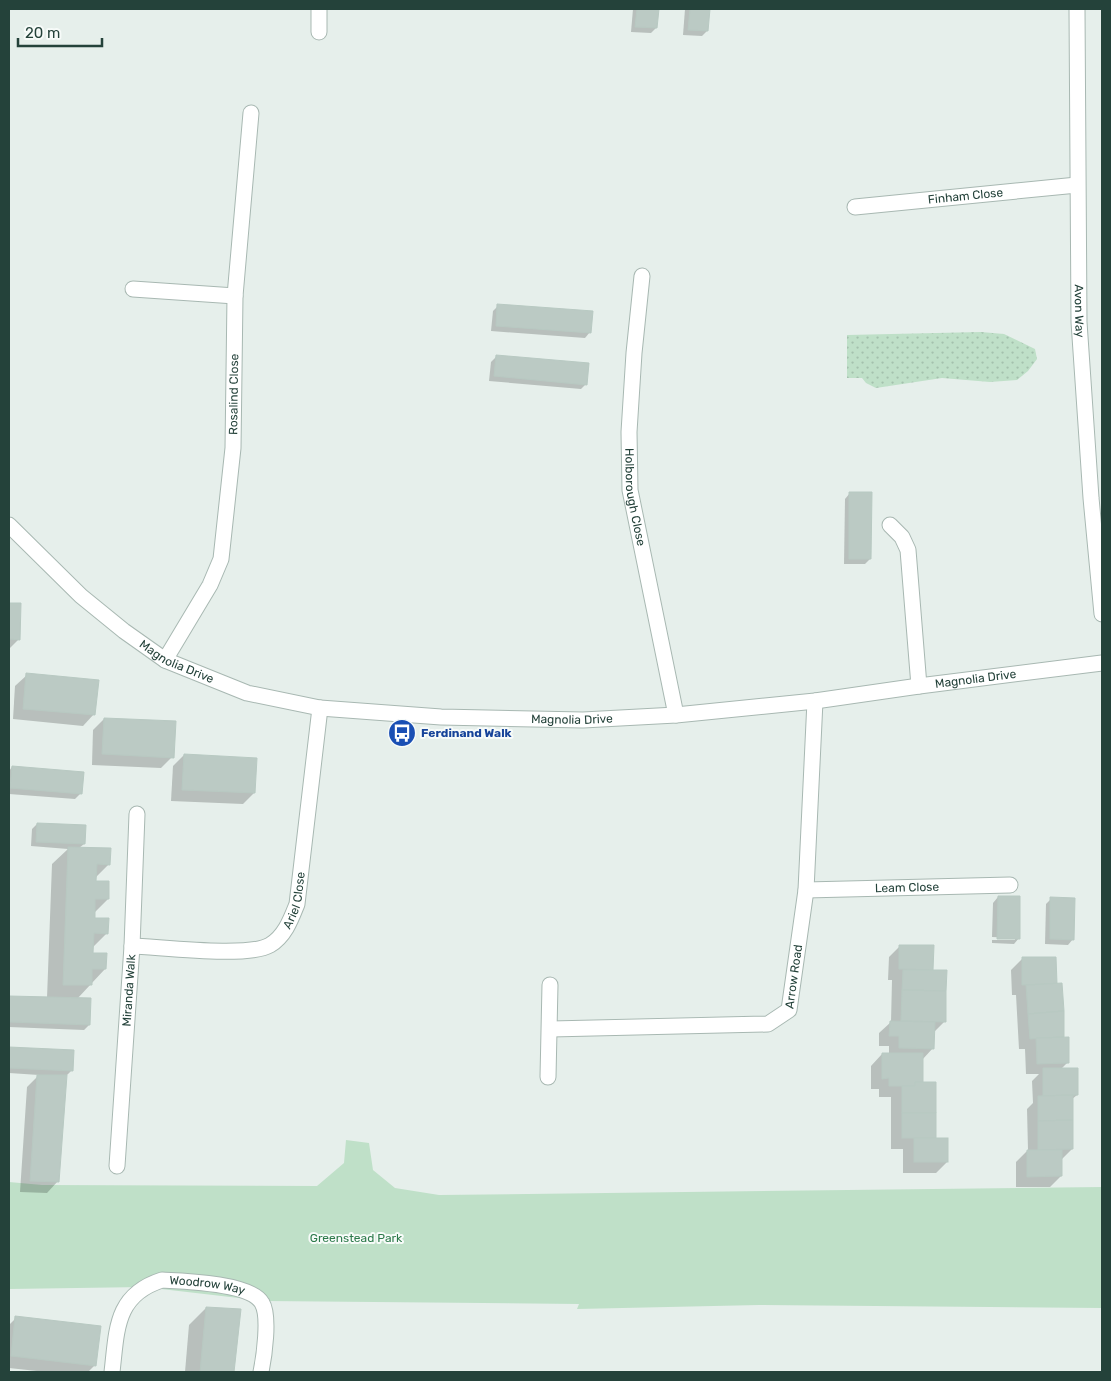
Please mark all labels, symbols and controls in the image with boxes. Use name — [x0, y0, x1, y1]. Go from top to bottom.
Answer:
scale bar — [18, 15, 101, 47]
text: 20 m — [25, 24, 60, 42]
street label: Finham Close — [927, 185, 1004, 207]
street label: Avon Way — [1072, 284, 1087, 339]
street label: Rosalind Close — [226, 353, 241, 435]
street label: Holborough Close — [622, 448, 648, 547]
street label: Magnolia Drive — [137, 637, 216, 686]
street label: Magnolia Drive — [934, 667, 1017, 691]
street label: Magnolia Drive — [531, 711, 613, 727]
bus stop icon: Ferdinand Walk — [387, 718, 417, 748]
place label: Ferdinand Walk — [421, 726, 512, 740]
street label: Ariel Close — [280, 871, 308, 931]
street label: Leam Close — [875, 880, 940, 895]
street label: Arrow Road — [782, 944, 805, 1010]
street label: Miranda Walk — [120, 953, 138, 1027]
park label: Greenstead Park — [310, 1231, 403, 1245]
street label: Woodrow Way — [169, 1273, 247, 1298]

